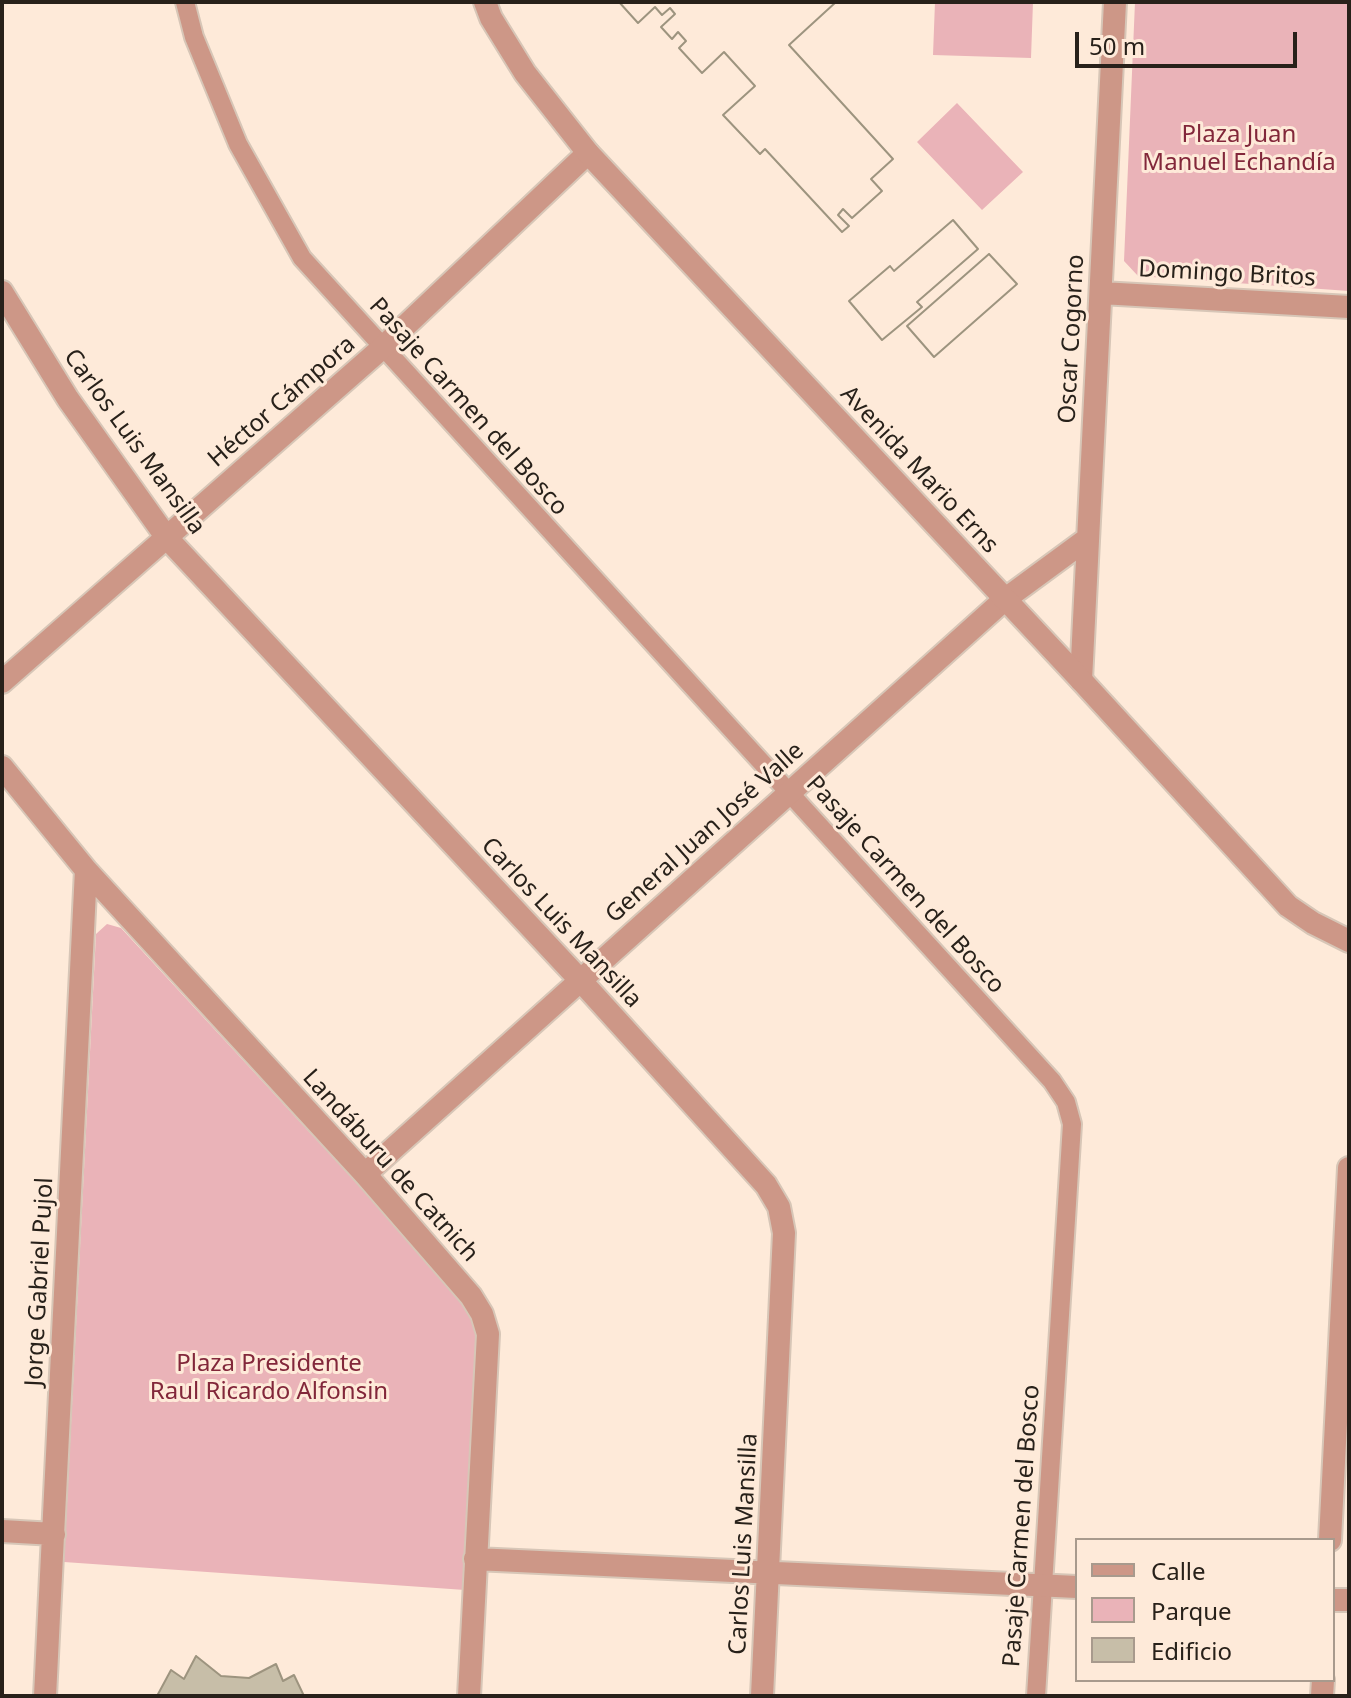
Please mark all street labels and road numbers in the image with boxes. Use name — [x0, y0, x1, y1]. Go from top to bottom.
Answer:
street label: Oscar Cogorno — [1053, 254, 1091, 424]
street label: Domingo Britos — [1138, 255, 1316, 293]
street label: Pasaje Carmen del Bosco — [363, 292, 573, 522]
street label: Héctor Cámpora — [203, 330, 361, 474]
street label: Carlos Luis Mansilla — [57, 344, 211, 540]
street label: Avenida Mario Erns — [834, 380, 1004, 560]
street label: General Juan José Valle — [600, 737, 810, 929]
street label: Pasaje Carmen del Bosco — [800, 770, 1010, 1000]
street label: Carlos Luis Mansilla — [475, 832, 647, 1014]
street label: Landáburu de Catnich — [296, 1064, 484, 1268]
street label: Jorge Gabriel Pujol — [20, 1177, 60, 1387]
street label: Pasaje Carmen del Bosco — [998, 1384, 1046, 1668]
street label: Carlos Luis Mansilla — [724, 1432, 764, 1656]

